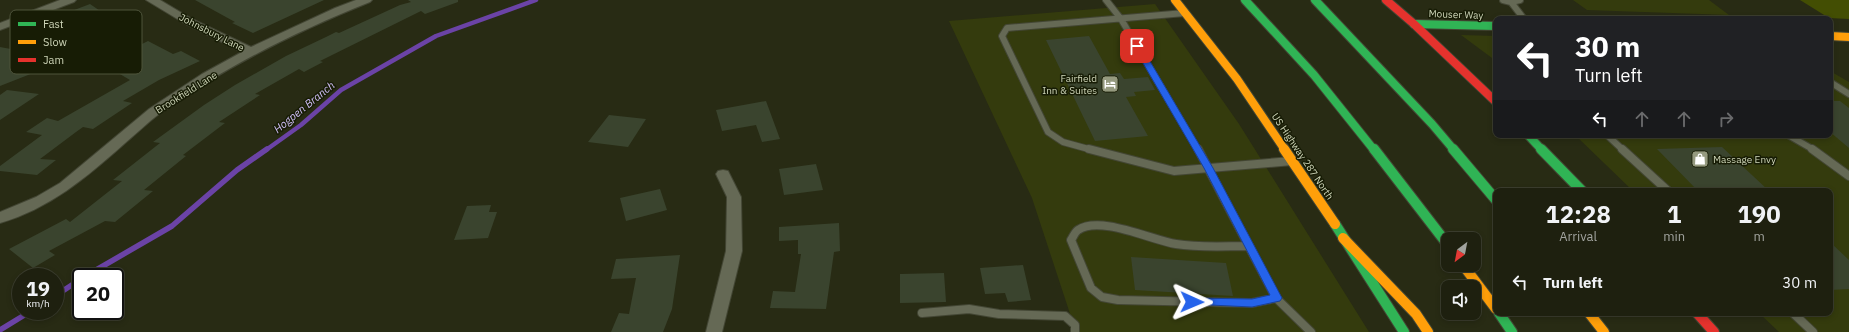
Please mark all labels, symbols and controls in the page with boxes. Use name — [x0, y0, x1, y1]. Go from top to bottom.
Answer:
street label: Mouser Way — [1428, 7, 1484, 22]
legend — [10, 10, 142, 74]
street label: Johnsbury Lane — [177, 11, 247, 55]
text: Fast — [43, 17, 64, 31]
text: 30 m — [1575, 28, 1640, 65]
pin — [1120, 29, 1154, 63]
icon: left — [1509, 32, 1561, 84]
text: Slow — [43, 35, 67, 49]
icon: arrive — [1126, 35, 1148, 57]
text: Jam — [43, 53, 64, 67]
text: Turn left — [1575, 64, 1643, 87]
street label: Brookfield Lane — [153, 68, 220, 117]
place label: Fairfield Inn & Suites — [1042, 72, 1097, 97]
hotel icon: Fairfield Inn & Suites — [1100, 74, 1120, 94]
water label: Hogpen Branch — [270, 78, 338, 136]
icon: left — [1589, 108, 1611, 130]
icon: ahead — [1631, 108, 1653, 130]
icon: ahead — [1673, 108, 1695, 130]
icon: right — [1715, 108, 1737, 130]
street label: US Highway 287 North — [1269, 111, 1336, 202]
shop icon: Massage Envy — [1690, 149, 1710, 169]
place label: Massage Envy — [1713, 153, 1776, 166]
text: 12:28 — [1545, 198, 1611, 230]
text: 1 — [1667, 198, 1681, 230]
text: 190 — [1737, 198, 1781, 230]
text: Arrival — [1559, 228, 1597, 245]
text: min — [1663, 228, 1685, 245]
text: m — [1753, 228, 1765, 245]
north arrow — [1441, 232, 1481, 272]
map controls — [1441, 232, 1481, 320]
speed limit sign: 20 — [72, 268, 124, 320]
icon: left — [1509, 271, 1531, 293]
text: Turn left — [1543, 273, 1603, 292]
text: 30 m — [1782, 273, 1817, 292]
text: 19 — [26, 275, 50, 302]
button: sound — [1441, 280, 1481, 320]
position arrow — [1171, 281, 1213, 323]
text: km/h — [26, 297, 50, 310]

